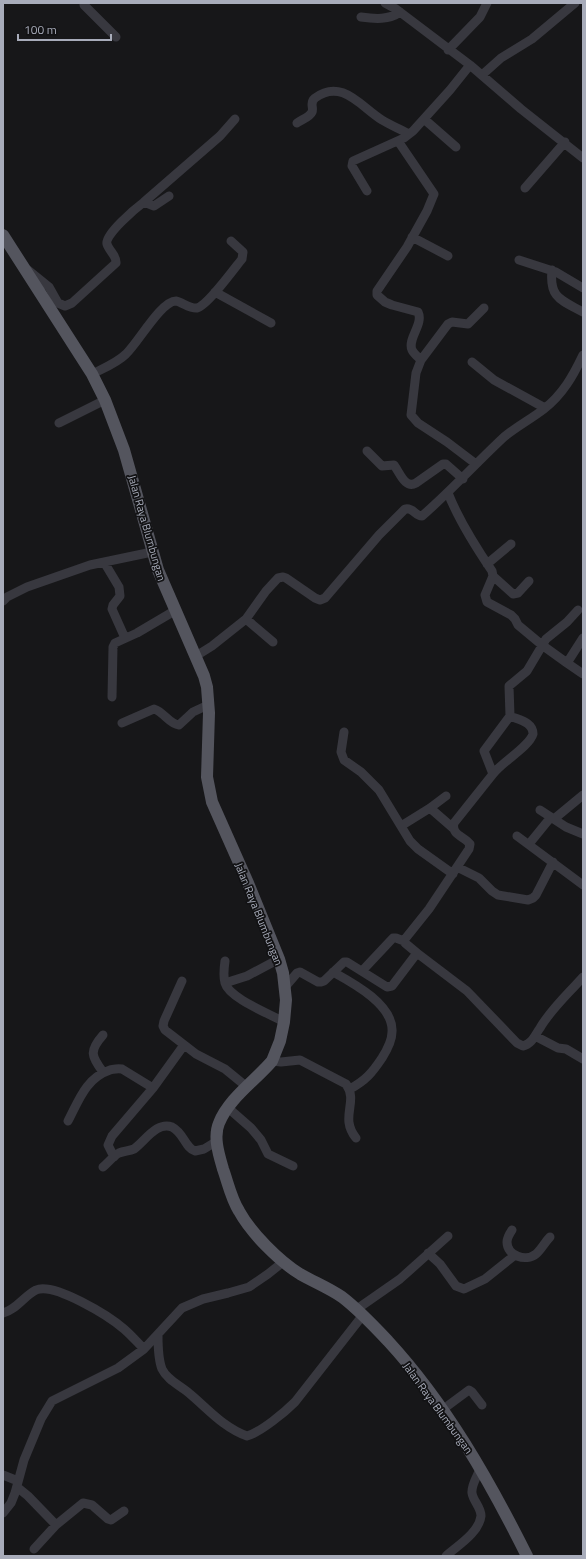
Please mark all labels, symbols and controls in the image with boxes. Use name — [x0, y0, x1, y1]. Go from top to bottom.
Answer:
scale bar — [18, 16, 111, 42]
text: 100 m — [24, 20, 57, 39]
street label: Jalan Raya Blumbungan — [124, 473, 170, 583]
street label: Jalan Raya Blumbungan — [231, 860, 287, 968]
street label: Jalan Raya Blumbungan — [399, 1359, 477, 1457]

